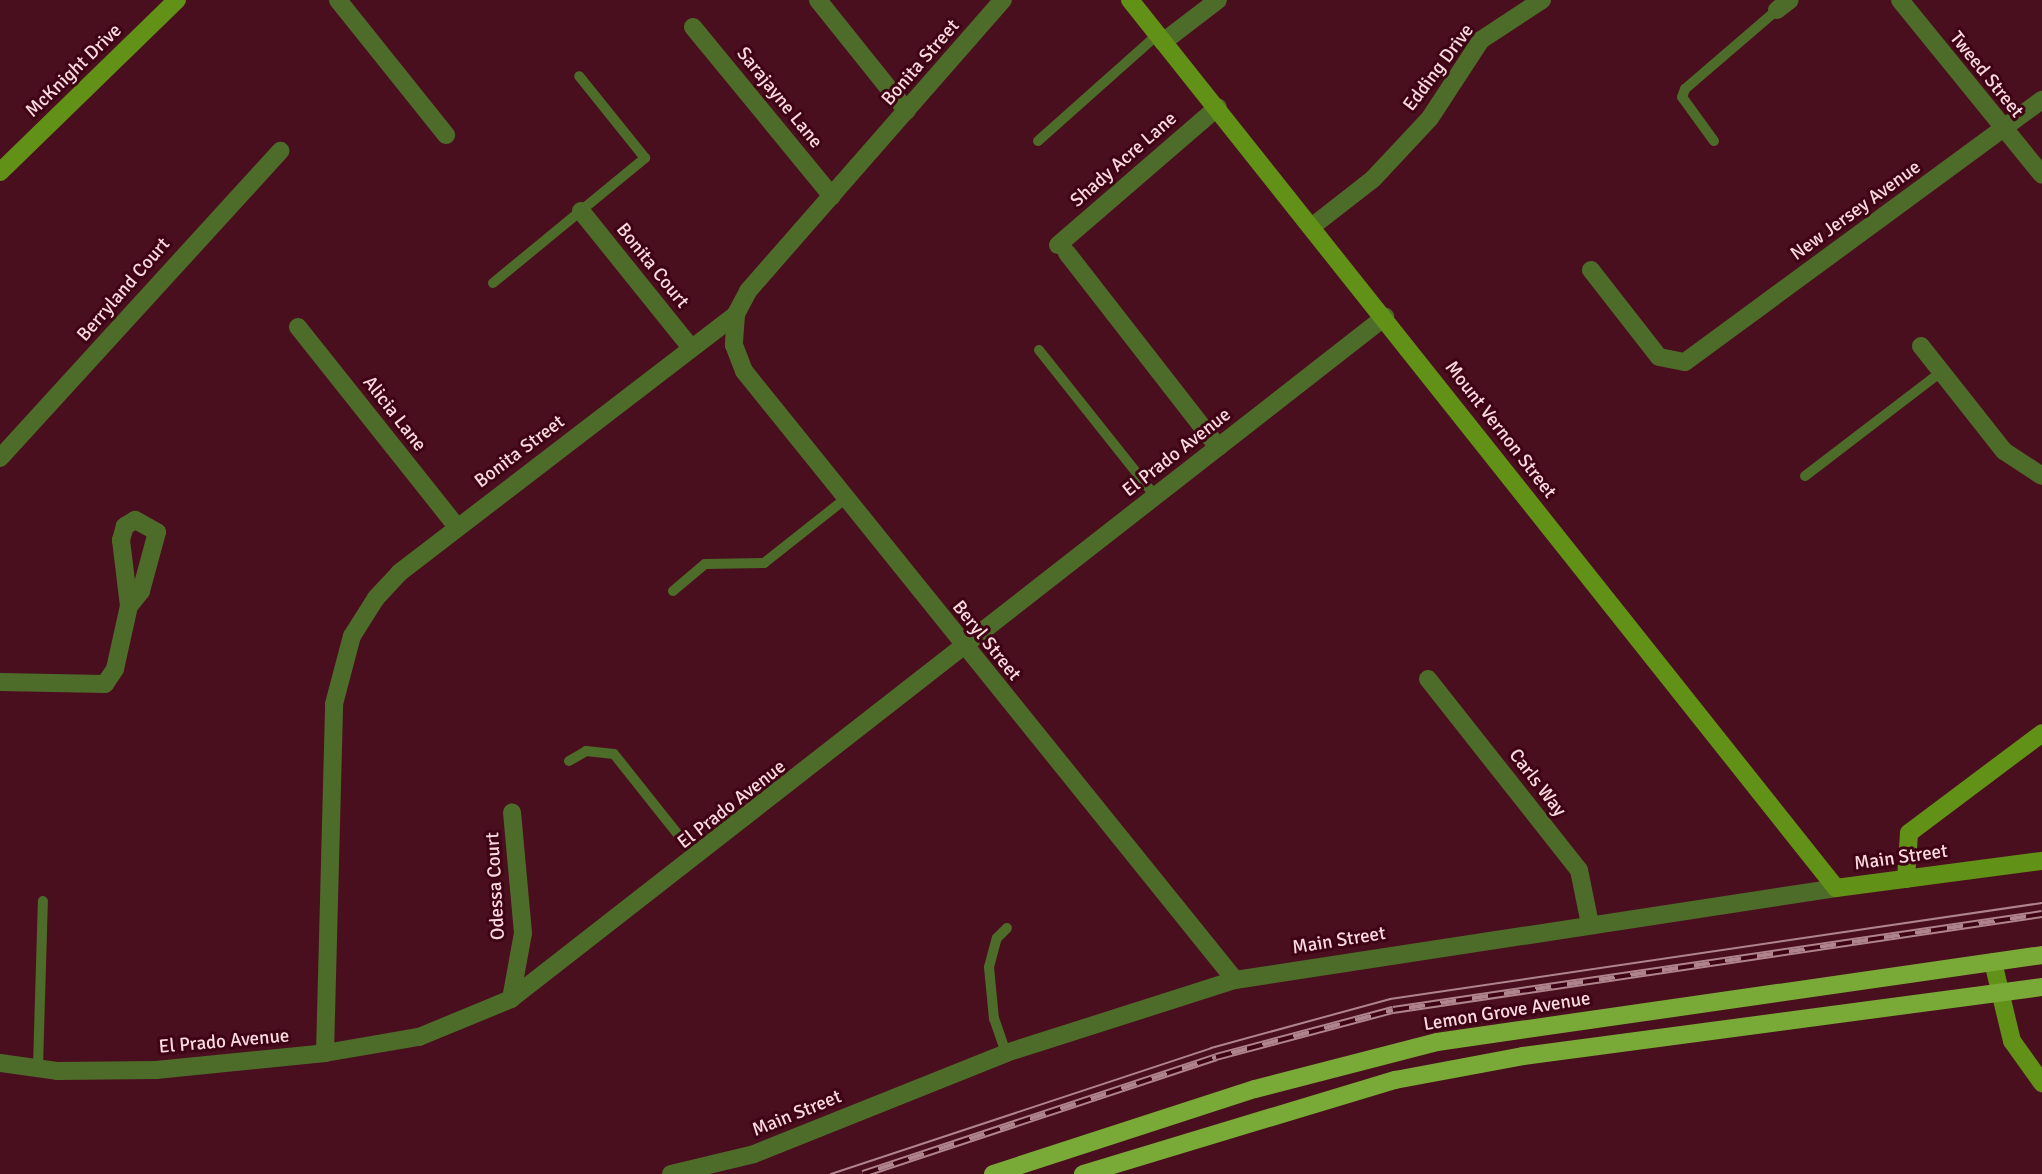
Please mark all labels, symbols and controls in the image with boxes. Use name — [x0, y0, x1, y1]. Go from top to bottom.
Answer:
street label: Bonita Street — [877, 15, 965, 111]
street label: McKnight Drive — [21, 19, 127, 123]
street label: Edding Drive — [1399, 20, 1479, 116]
street label: Tweed Street — [1944, 27, 2028, 123]
street label: Sarajayne Lane — [731, 43, 827, 153]
street label: Shady Acre Lane — [1066, 108, 1182, 212]
street label: New Jersey Avenue — [1787, 156, 1925, 266]
street label: Bonita Court — [611, 219, 693, 313]
street label: Berryland Court — [73, 234, 175, 346]
street label: Mount Vernon Street — [1439, 357, 1561, 503]
street label: Alicia Lane — [357, 372, 431, 456]
street label: El Prado Avenue — [1118, 404, 1236, 502]
street label: Bonita Street — [471, 411, 569, 493]
street label: Beryl Street — [947, 596, 1025, 686]
street label: Carls Way — [1503, 745, 1571, 821]
street label: El Prado Avenue — [673, 756, 791, 854]
street label: Odessa Court — [482, 831, 510, 941]
street label: Main Street — [1853, 840, 1949, 876]
street label: Main Street — [1291, 922, 1387, 960]
street label: Lemon Grove Avenue — [1422, 988, 1592, 1036]
street label: El Prado Avenue — [158, 1025, 290, 1059]
street label: Main Street — [749, 1086, 845, 1142]

